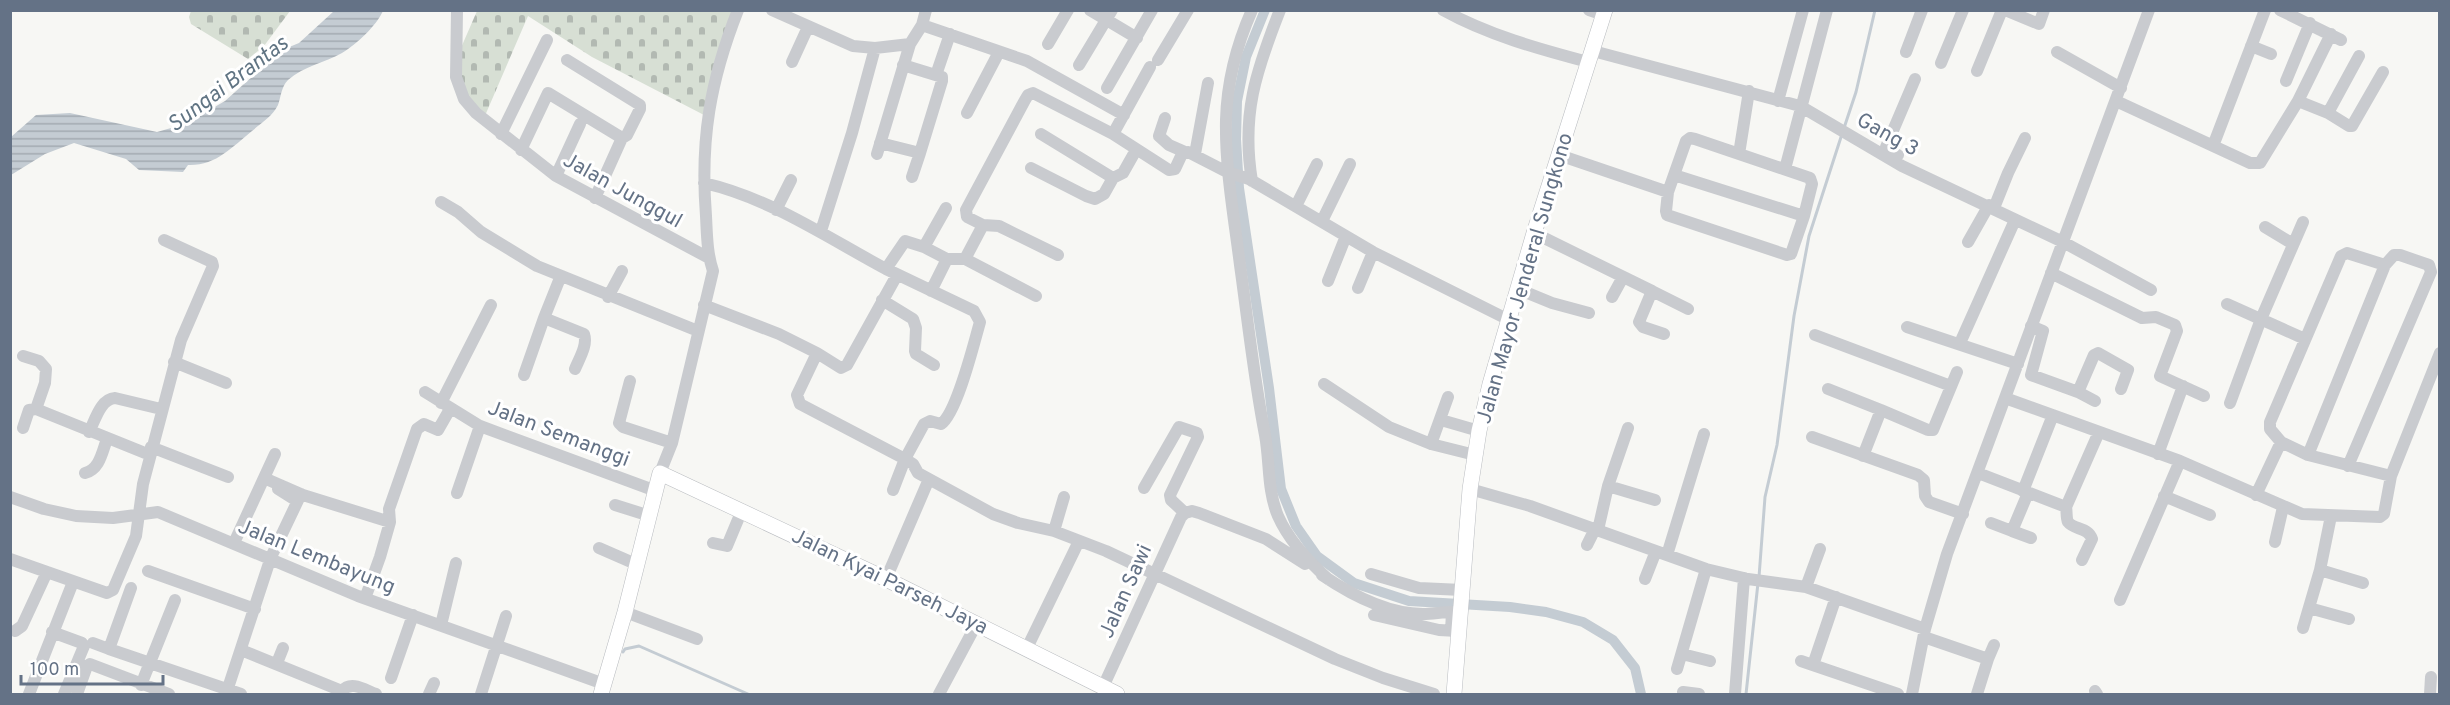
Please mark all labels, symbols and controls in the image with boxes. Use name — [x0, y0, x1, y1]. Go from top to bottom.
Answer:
water label: Sungai Brantas — [163, 30, 295, 139]
street label: Gang 3 — [1851, 107, 1923, 163]
street label: Jalan Mayor Jenderal Sungkono — [1471, 130, 1580, 427]
street label: Jalan Junggul — [558, 147, 687, 235]
street label: Jalan Semanggi — [484, 395, 633, 474]
street label: Jalan Lembayung — [234, 514, 399, 601]
street label: Jalan Kyai Parseh Jaya — [787, 523, 992, 642]
street label: Jalan Sawi — [1094, 541, 1159, 643]
scale bar — [21, 648, 164, 686]
text: 100 m — [30, 659, 79, 682]

